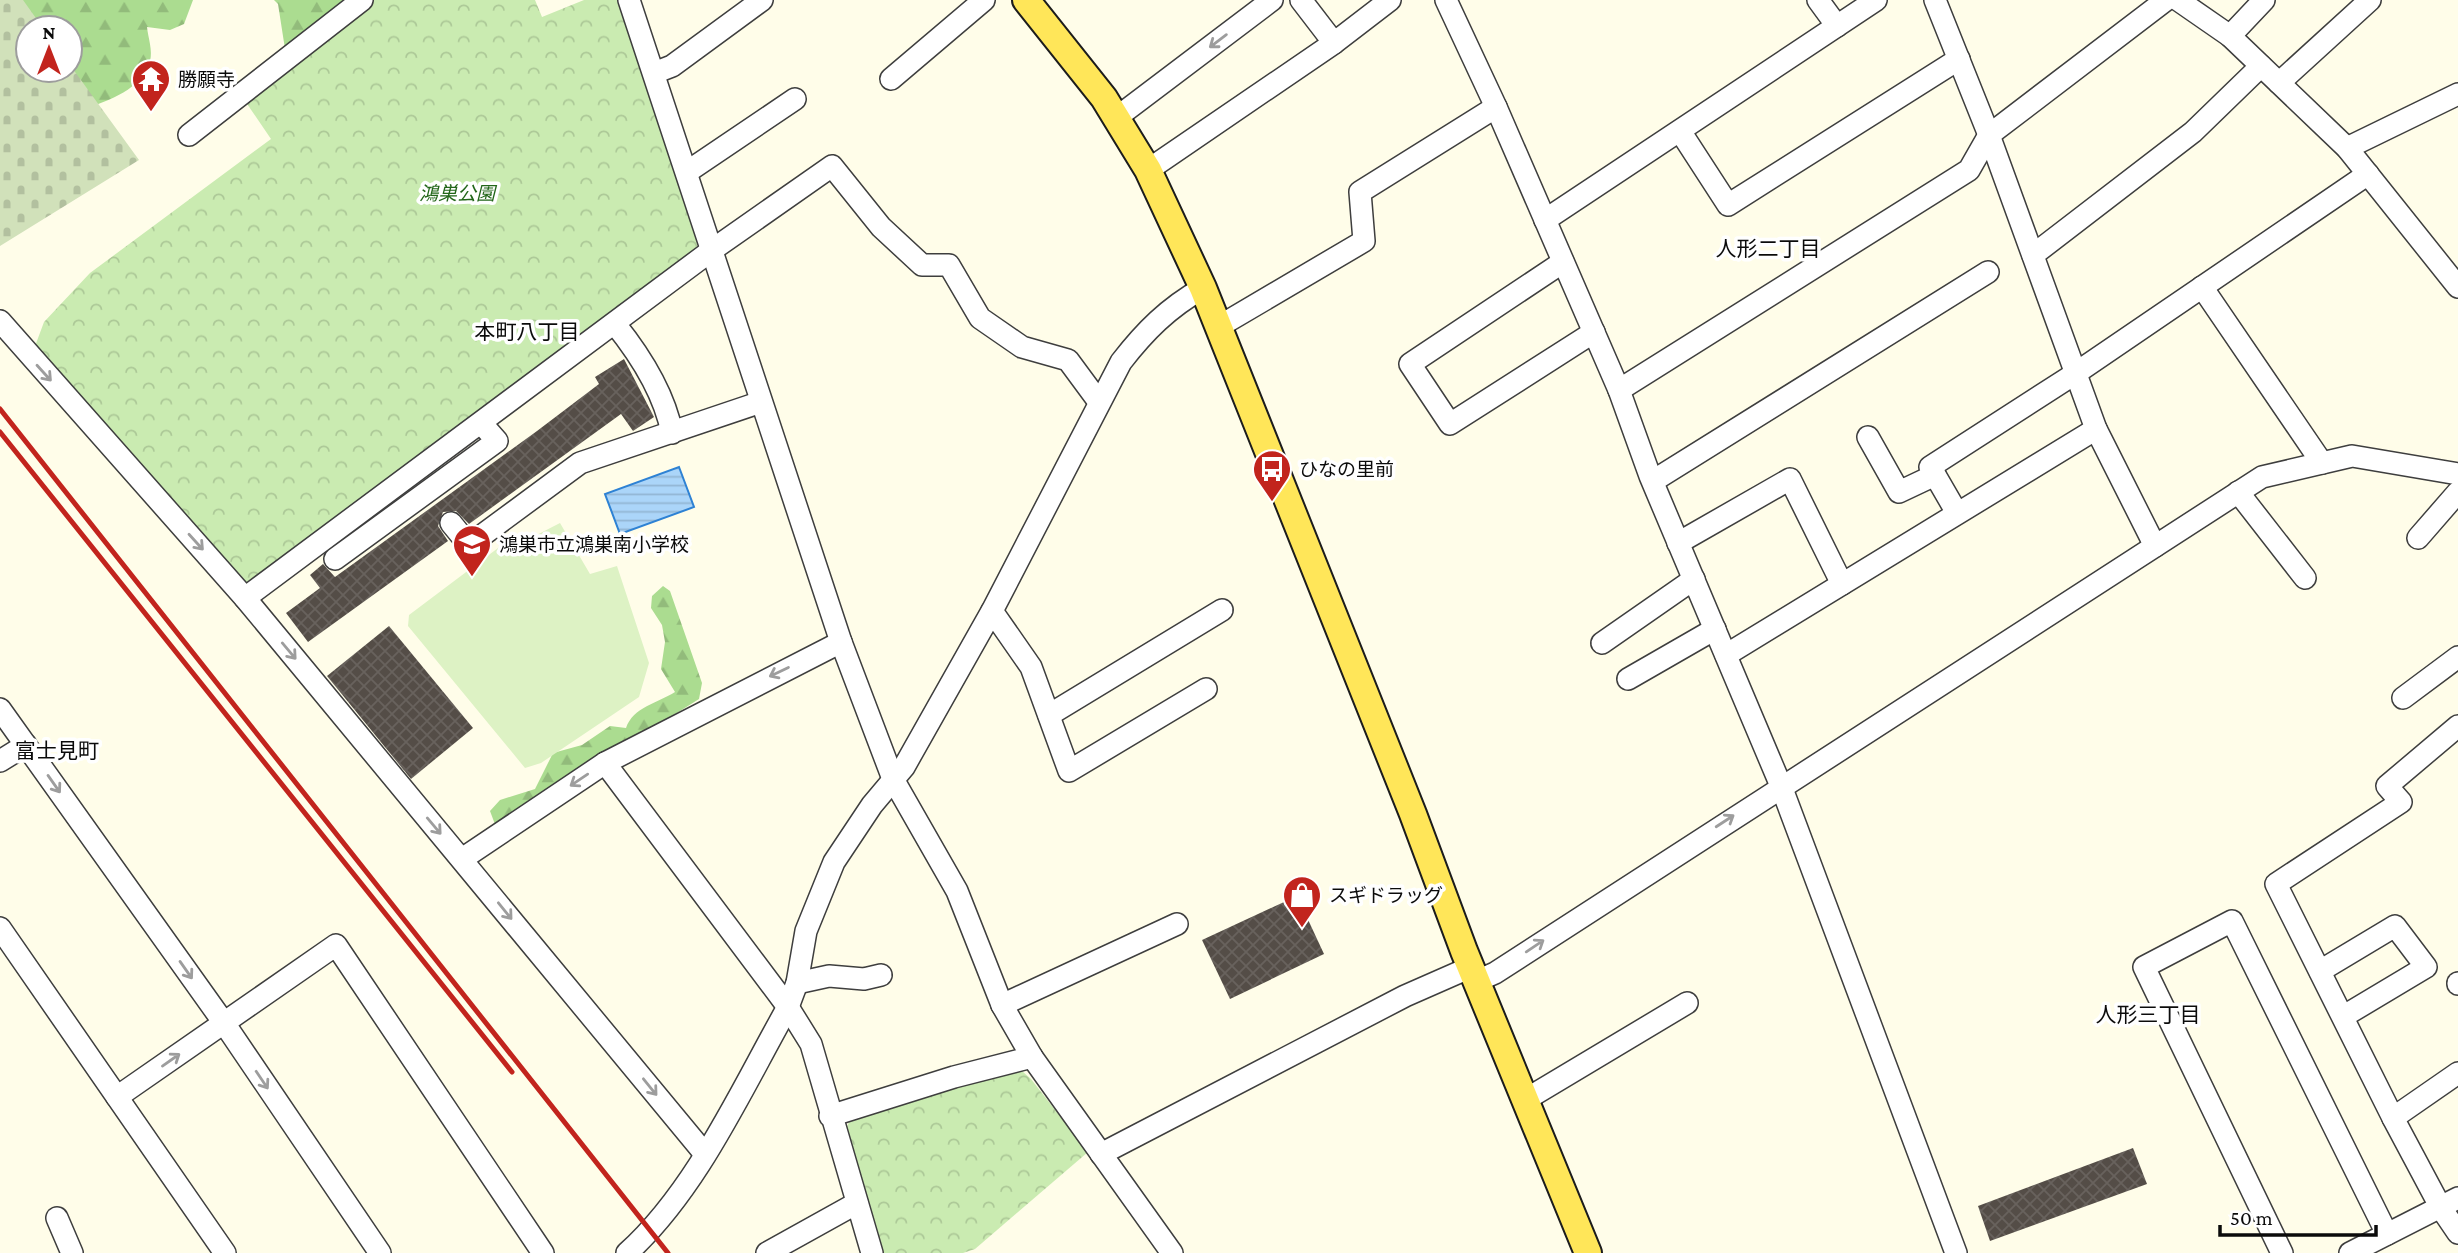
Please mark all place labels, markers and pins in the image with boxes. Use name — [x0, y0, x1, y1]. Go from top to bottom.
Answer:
temple icon: 勝願寺 — [130, 58, 172, 113]
place label: 勝願寺 — [178, 69, 235, 90]
bus stop icon: ひなの里前 — [1251, 448, 1293, 503]
place label: ひなの里前 — [1299, 459, 1394, 480]
school or university icon: 鴻巣市立鴻巣南小学校 — [451, 523, 493, 578]
place label: 鴻巣市立鴻巣南小学校 — [499, 534, 689, 555]
shop icon: スギドラッグ — [1281, 874, 1323, 929]
place label: スギドラッグ — [1329, 885, 1443, 906]

